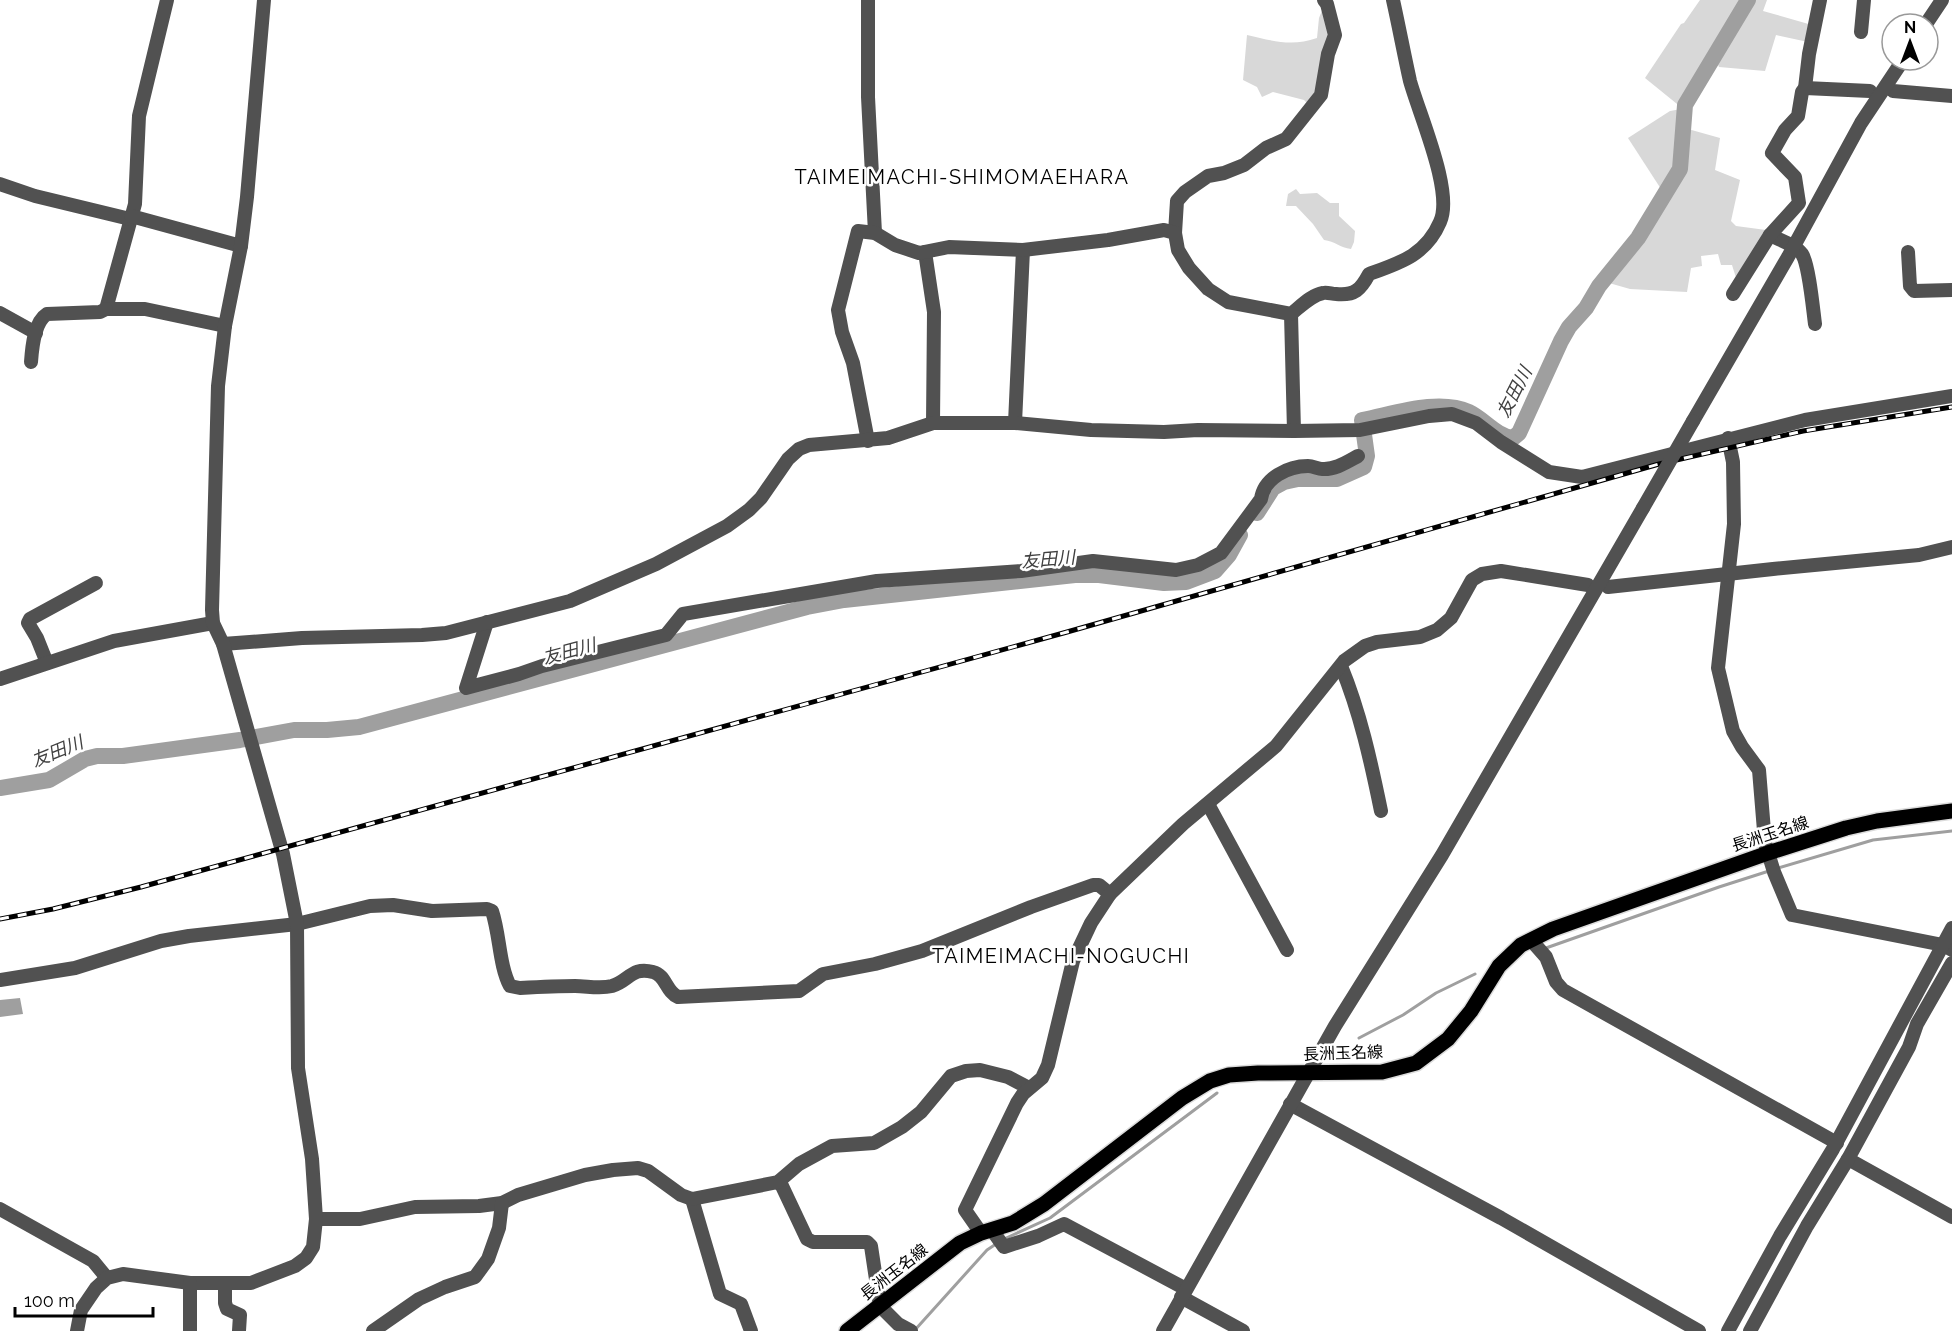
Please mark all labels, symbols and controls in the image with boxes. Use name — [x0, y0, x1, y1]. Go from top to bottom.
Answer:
north arrow — [1880, 12, 1940, 72]
text: N — [1904, 18, 1916, 37]
district label: TAIMEIMACHI-SHIMOMAEHARA — [795, 165, 1129, 189]
water label: 友田川 — [1492, 361, 1537, 421]
water label: 友田川 — [1020, 546, 1078, 572]
water label: 友田川 — [540, 633, 600, 668]
water label: 友田川 — [28, 730, 88, 771]
street label: 長洲玉名線 — [1729, 813, 1811, 855]
district label: TAIMEIMACHI-NOGUCHI — [932, 944, 1190, 968]
street label: 長洲玉名線 — [1303, 1042, 1383, 1064]
street label: 長洲玉名線 — [857, 1240, 931, 1304]
scale bar — [15, 1280, 153, 1318]
text: 100 m — [24, 1290, 75, 1311]

